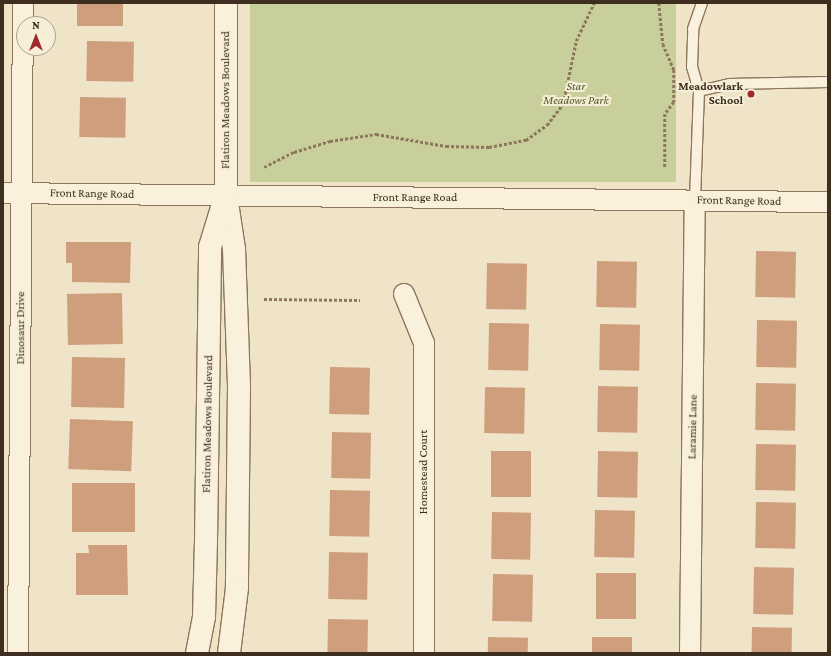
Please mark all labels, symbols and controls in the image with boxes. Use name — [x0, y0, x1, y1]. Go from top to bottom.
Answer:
north arrow — [16, 16, 56, 56]
text: N — [32, 19, 40, 31]
street label: Flatiron Meadows Boulevard — [219, 31, 233, 169]
park label: Star Meadows Park — [543, 80, 609, 108]
place label: Meadowlark School — [678, 80, 743, 108]
marker: Meadowlark School — [746, 89, 756, 99]
street label: Front Range Road — [50, 186, 134, 202]
street label: Front Range Road — [373, 191, 457, 205]
street label: Front Range Road — [697, 193, 781, 209]
street label: Dinosaur Drive — [14, 292, 28, 364]
street label: Flatiron Meadows Boulevard — [200, 355, 216, 493]
street label: Laramie Lane — [685, 395, 701, 459]
street label: Homestead Court — [417, 430, 431, 514]

